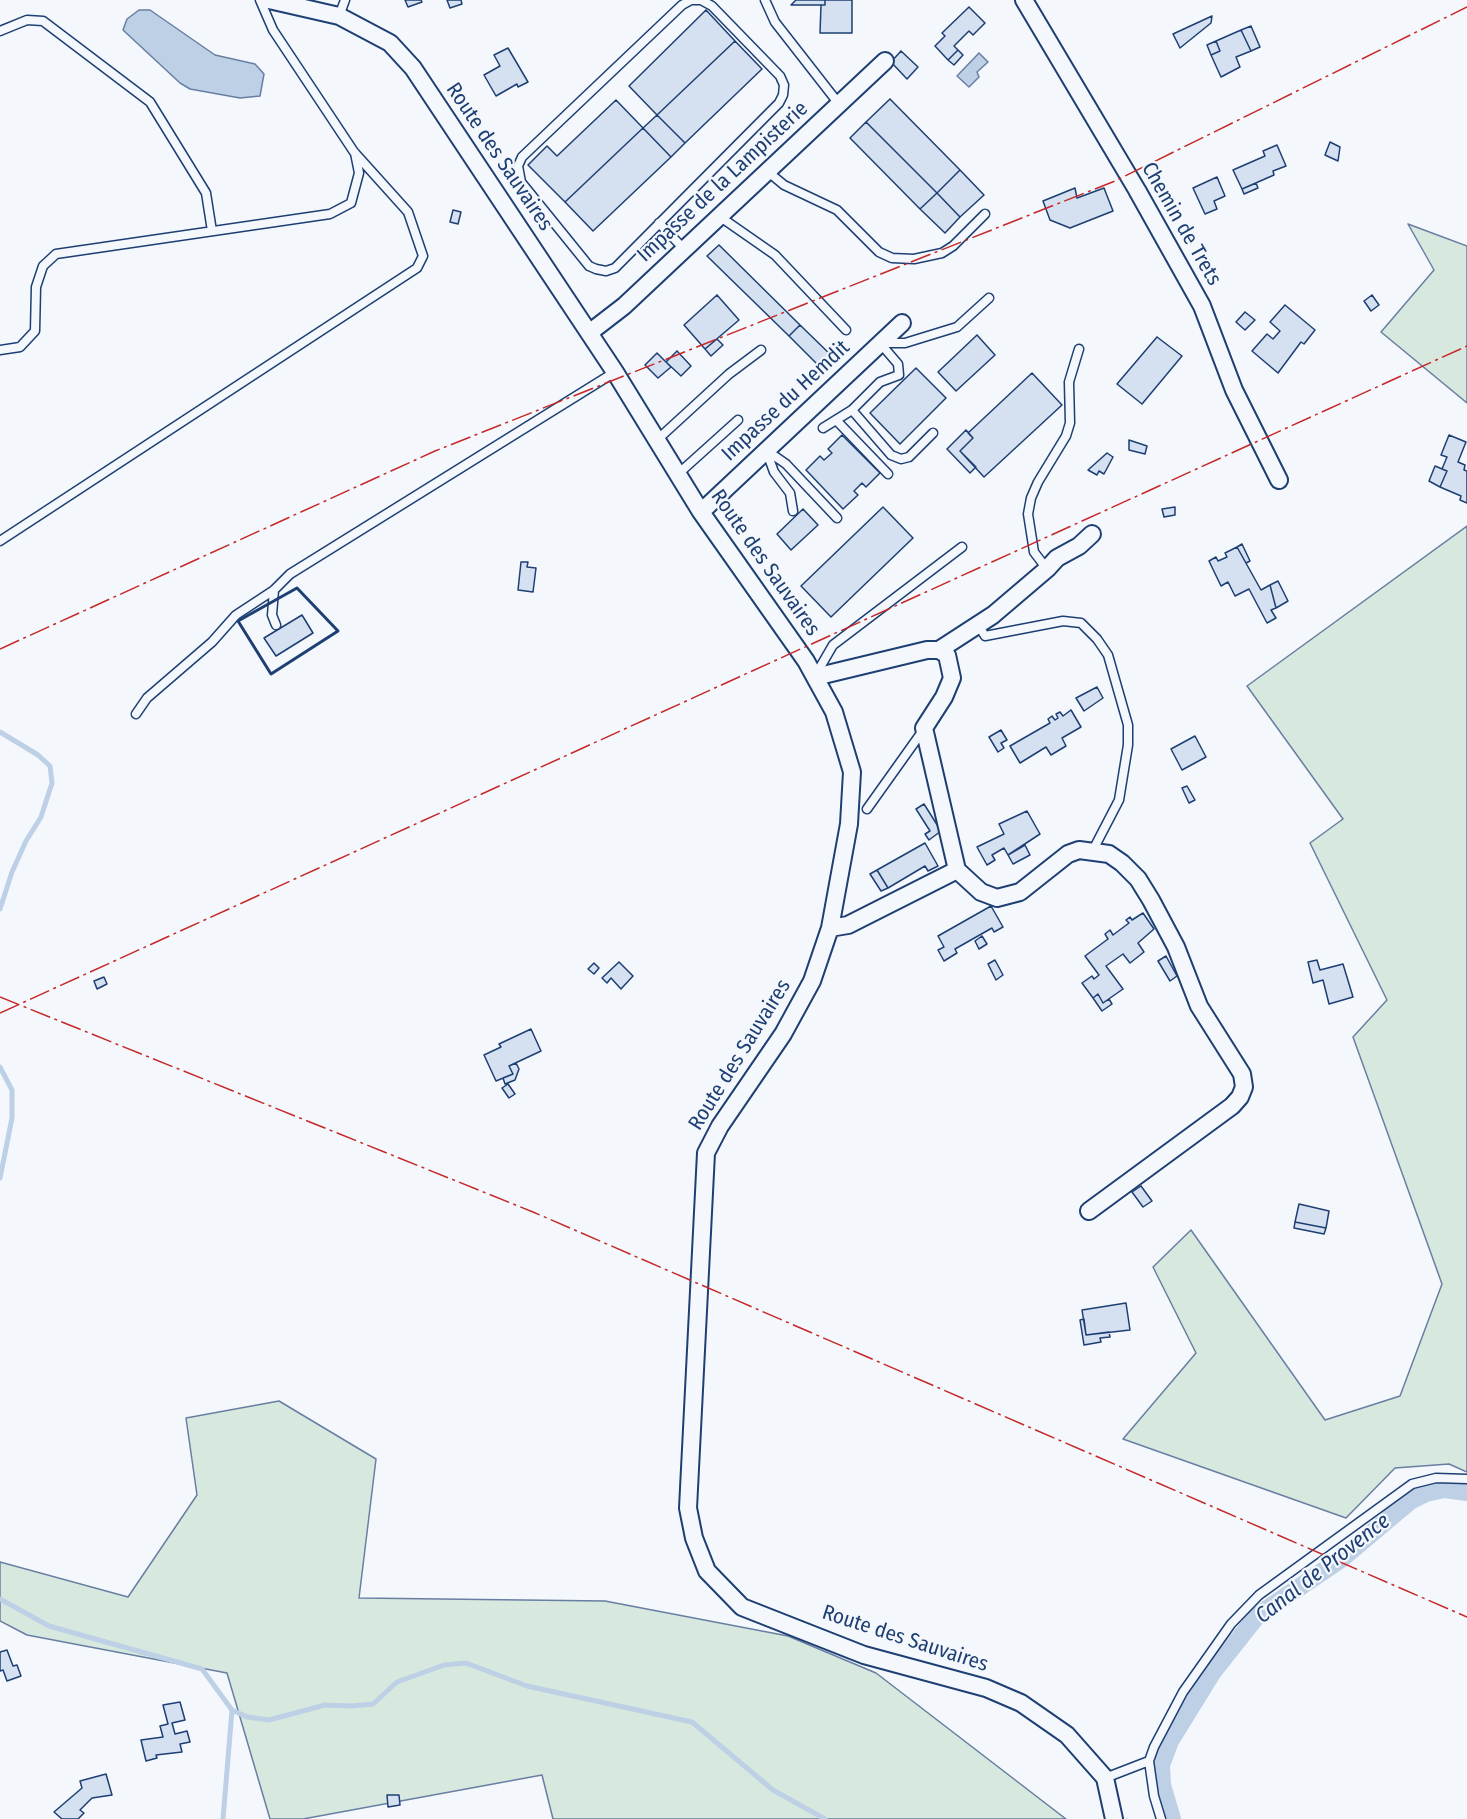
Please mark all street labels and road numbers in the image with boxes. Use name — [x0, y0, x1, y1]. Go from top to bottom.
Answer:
street label: Route des Sauvaires — [440, 78, 558, 236]
street label: Impasse de la Lampisterie — [633, 96, 813, 268]
street label: Chemin de Trets — [1136, 158, 1226, 290]
street label: Impasse du Hemdit — [717, 335, 855, 467]
street label: Route des Sauvaires — [705, 485, 825, 641]
street label: Route des Sauvaires — [683, 975, 797, 1135]
street label: Route des Sauvaires — [819, 1600, 991, 1678]

